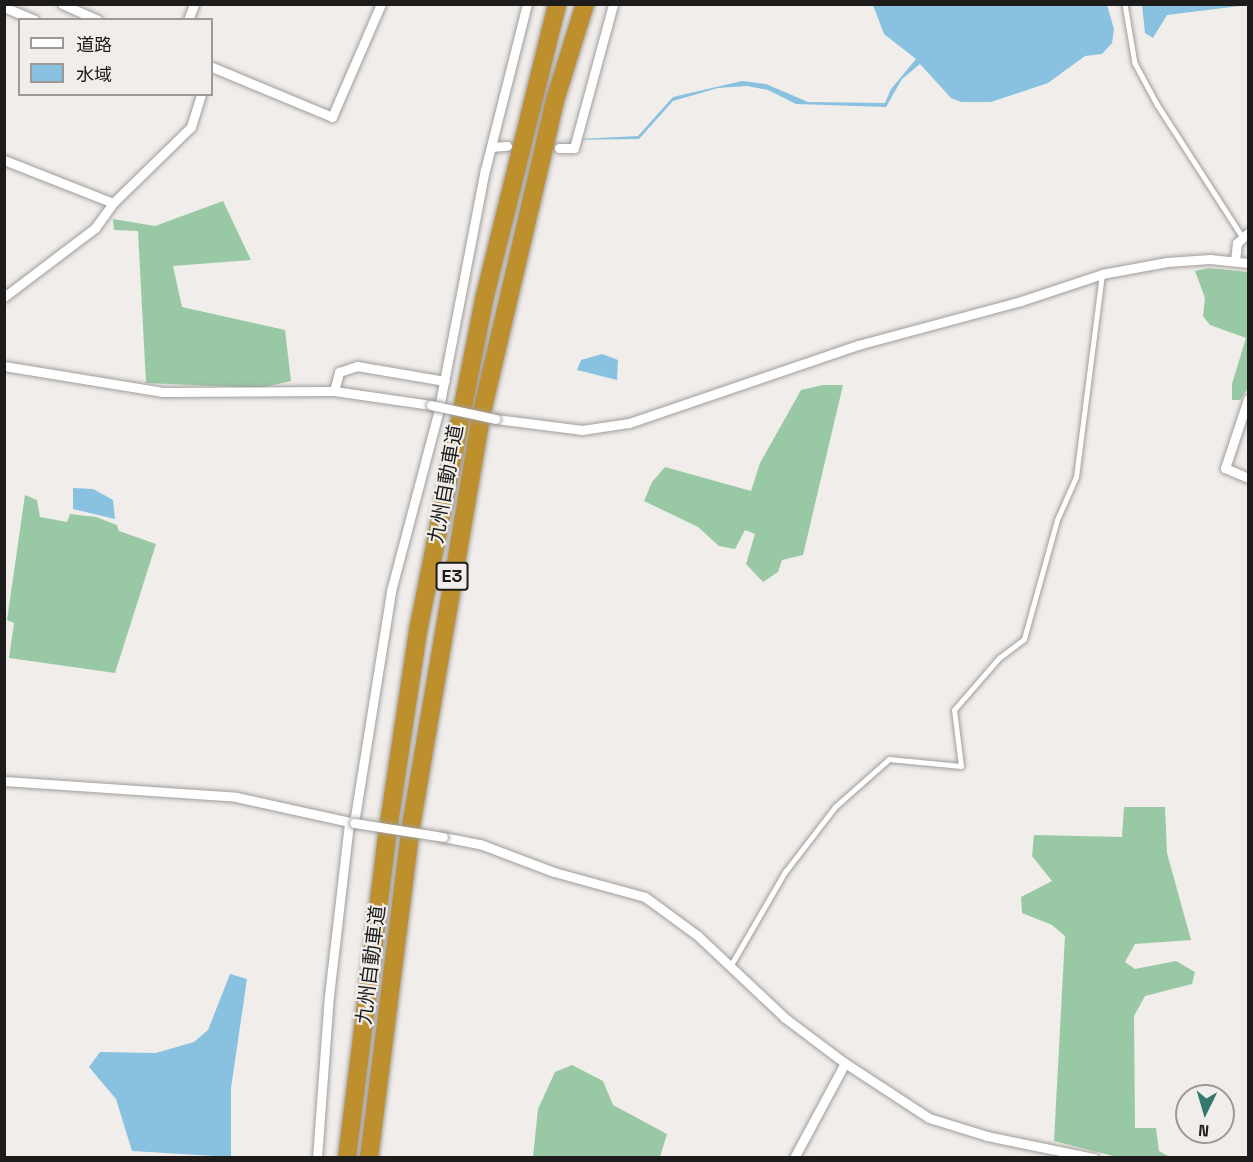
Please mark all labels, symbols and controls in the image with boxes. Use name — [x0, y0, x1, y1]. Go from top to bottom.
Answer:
legend — [18, 18, 213, 96]
text: 道路 — [76, 33, 112, 56]
text: 水域 — [76, 63, 112, 86]
street label: 九州自動車道 — [424, 423, 468, 545]
road number: E3 — [436, 561, 468, 591]
street label: 九州自動車道 — [352, 904, 390, 1026]
north arrow — [1175, 1084, 1235, 1144]
text: N — [1197, 1120, 1210, 1141]

